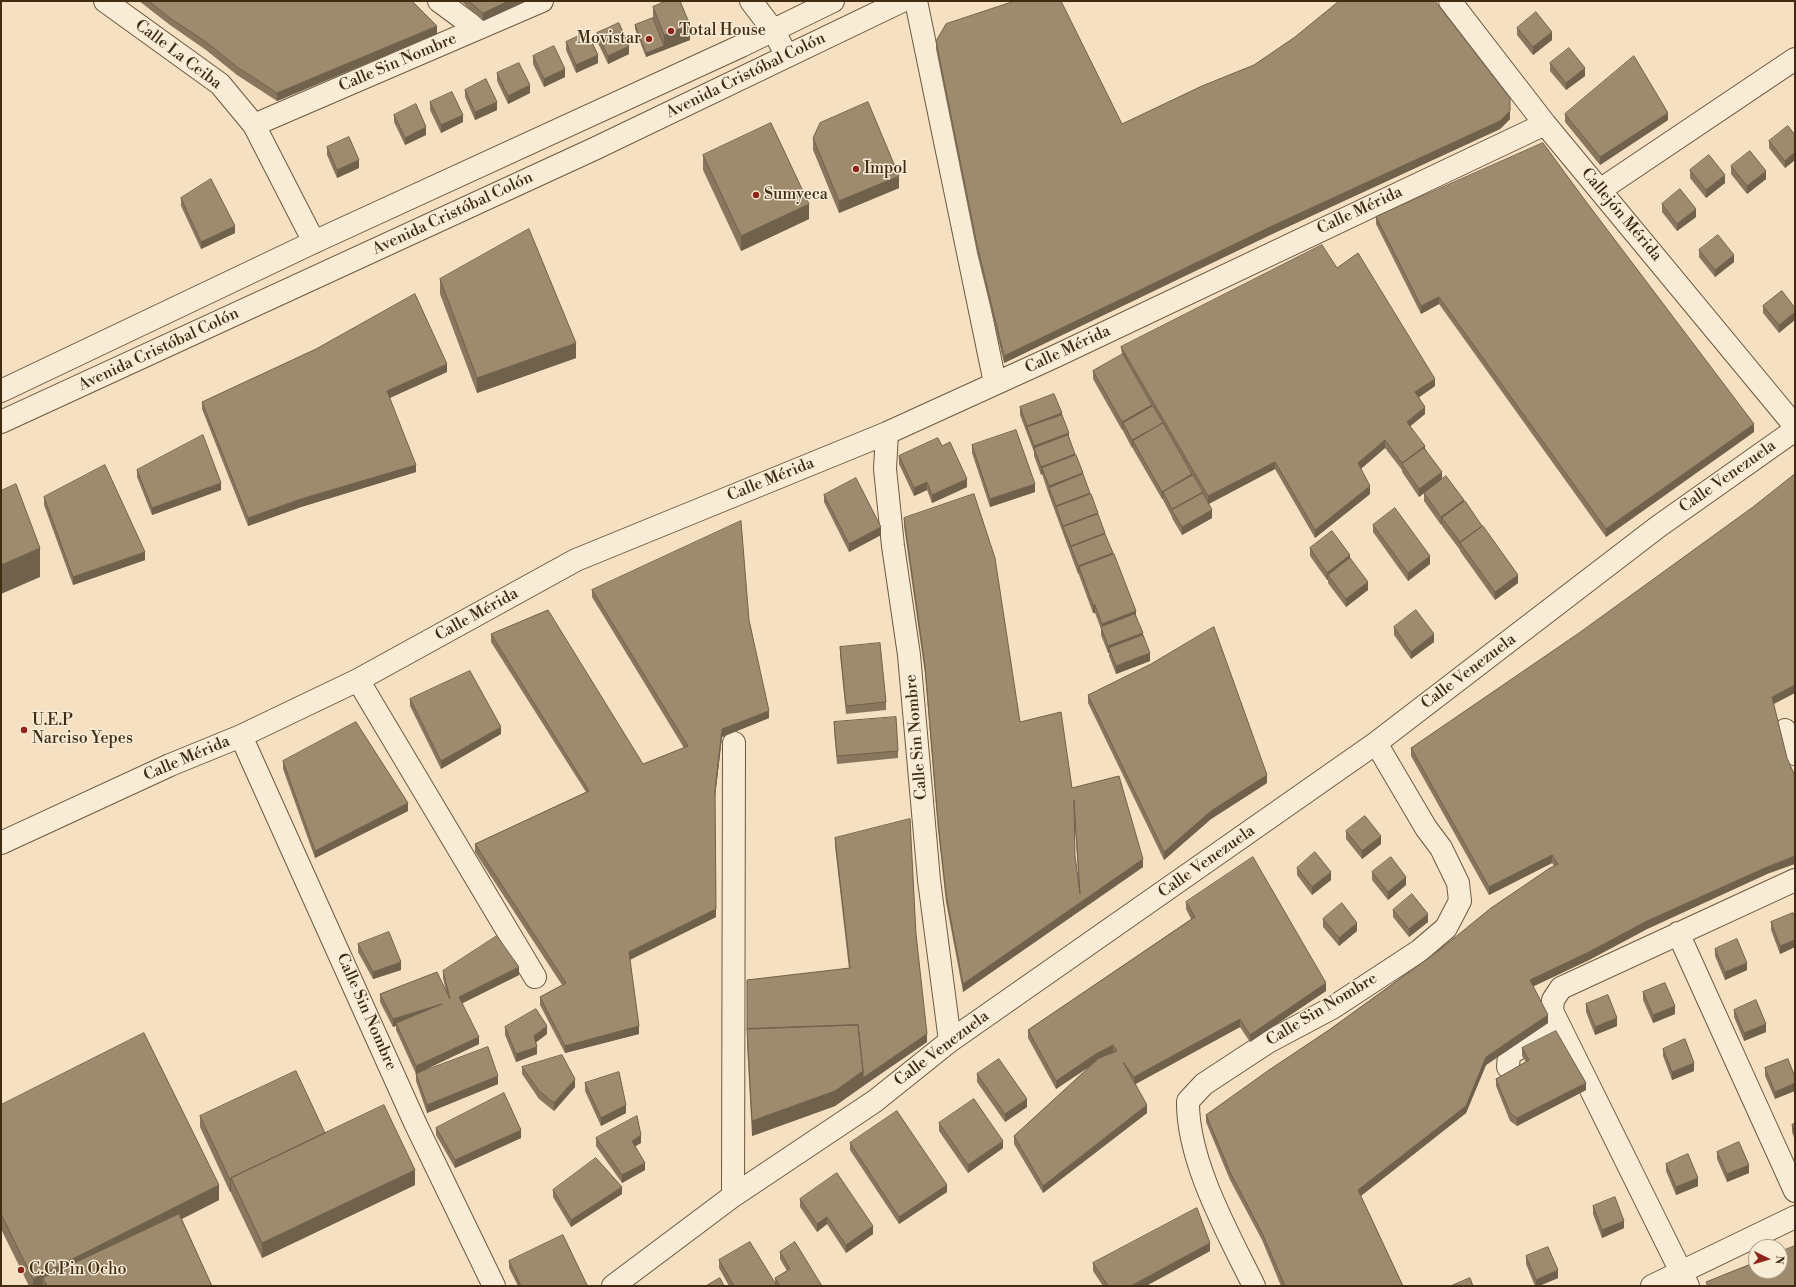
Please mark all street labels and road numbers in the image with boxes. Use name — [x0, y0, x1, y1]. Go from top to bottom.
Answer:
street label: Calle La Ceiba — [131, 16, 225, 94]
street label: Avenida Cristóbal Colón — [663, 29, 829, 123]
street label: Calle Sin Nombre — [336, 30, 460, 96]
street label: Callejón Mérida — [1576, 165, 1666, 265]
street label: Avenida Cristóbal Colón — [370, 168, 536, 260]
street label: Calle Mérida — [1314, 183, 1406, 239]
street label: Avenida Cristóbal Colón — [76, 304, 242, 396]
street label: Calle Mérida — [1022, 322, 1114, 378]
street label: Calle Venezuela — [1676, 437, 1780, 517]
street label: Calle Mérida — [725, 454, 817, 506]
street label: Calle Mérida — [432, 584, 522, 646]
street label: Calle Venezuela — [1418, 630, 1520, 714]
street label: Calle Sin Nombre — [902, 673, 932, 801]
street label: Calle Mérida — [141, 732, 233, 786]
street label: Calle Venezuela — [1155, 822, 1259, 902]
street label: Calle Sin Nombre — [332, 951, 400, 1073]
street label: Calle Sin Nombre — [1263, 969, 1381, 1051]
street label: Calle Venezuela — [891, 1007, 993, 1091]

